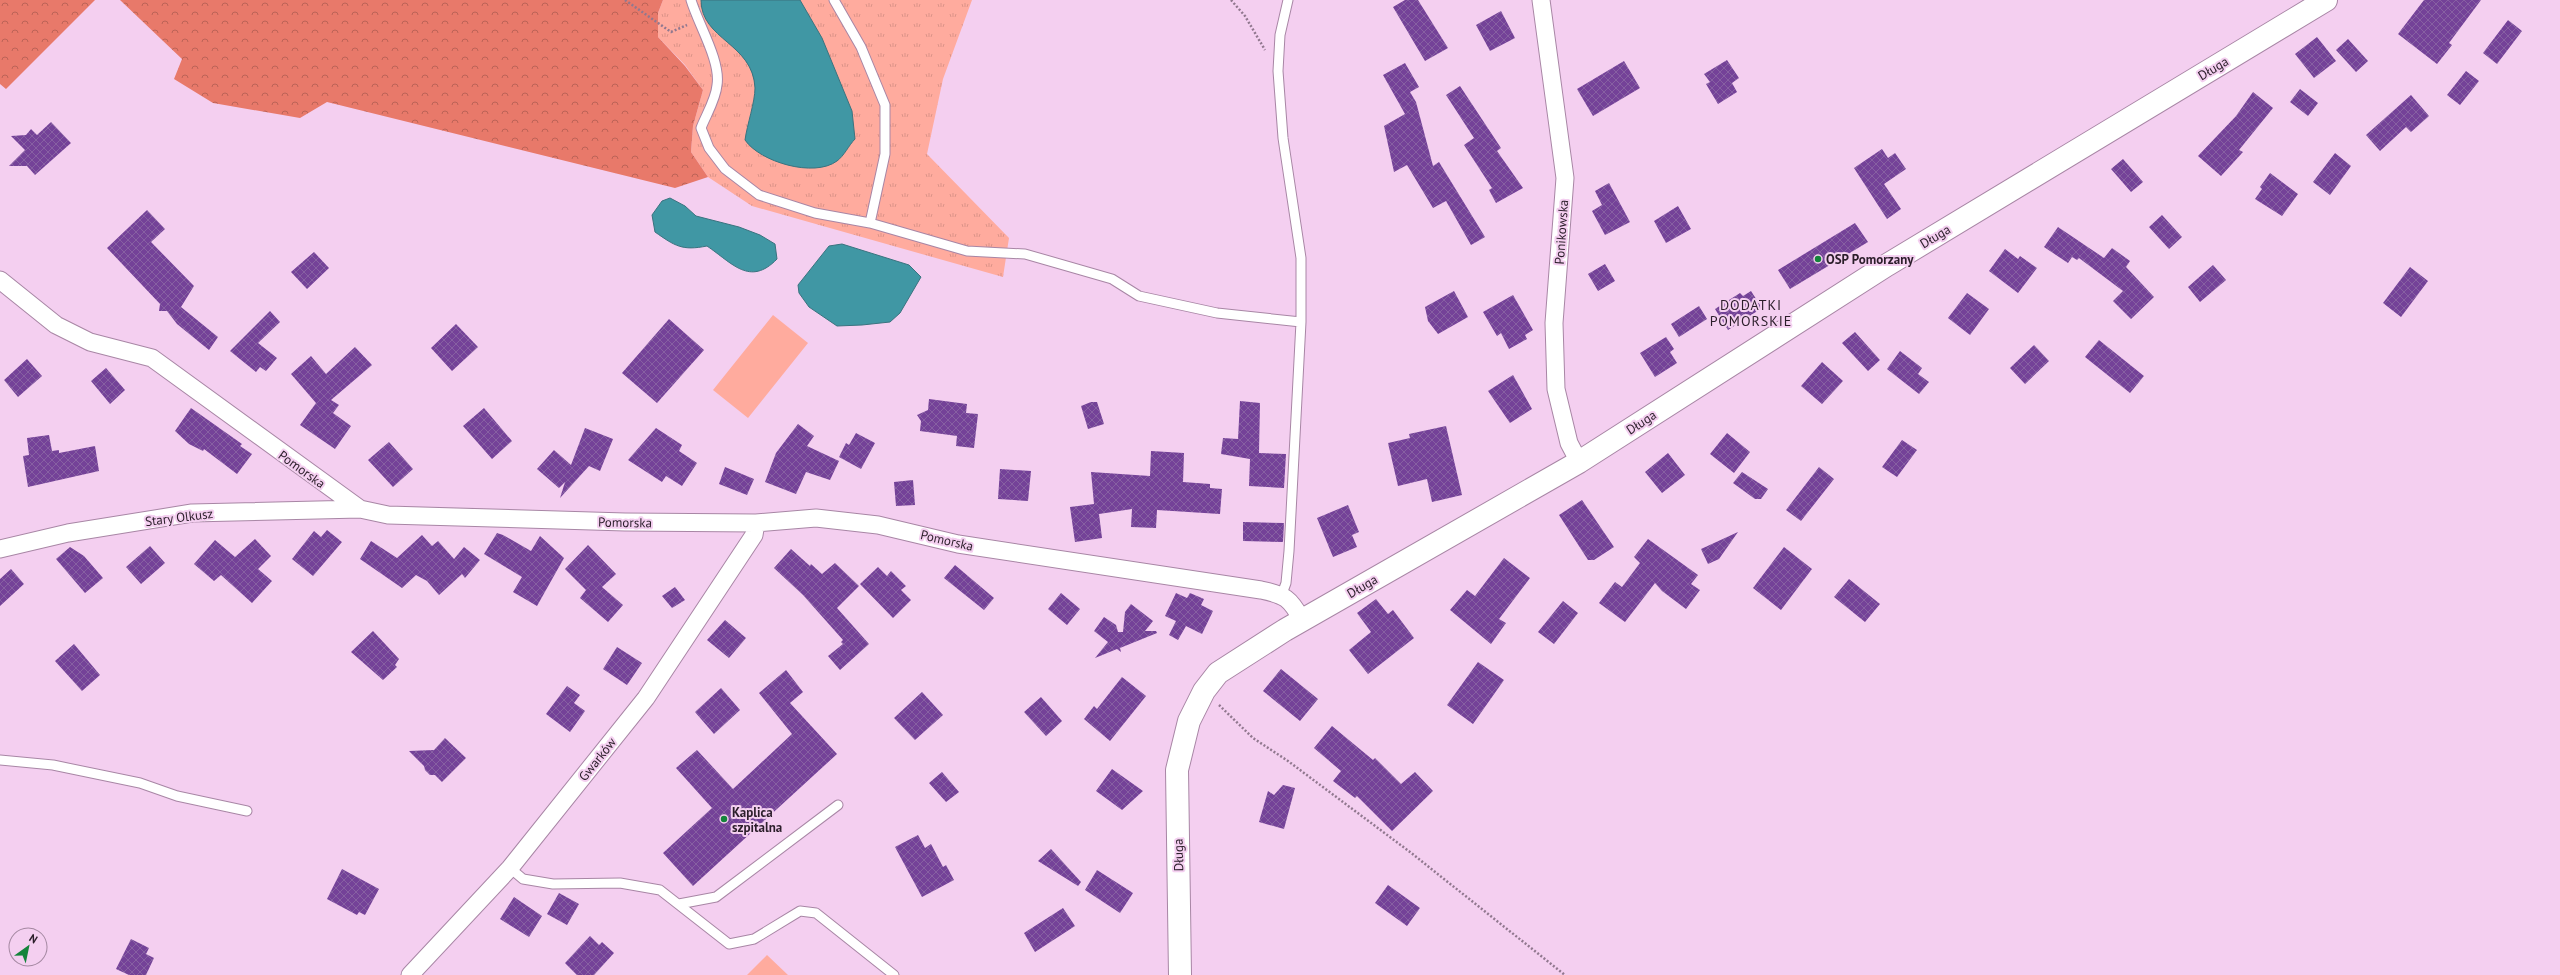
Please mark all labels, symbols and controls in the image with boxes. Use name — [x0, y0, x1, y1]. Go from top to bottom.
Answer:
street label: Długa — [2195, 53, 2232, 84]
street label: Ponikowska — [1551, 199, 1572, 265]
street label: Długa — [1917, 221, 1954, 252]
place label: OSP Pomorzany — [1826, 251, 1914, 268]
marker: OSP Pomorzany — [1813, 254, 1823, 264]
district label: DODATKI POMORSKIE — [1710, 296, 1792, 330]
street label: Długa — [1623, 406, 1660, 438]
street label: Pomorska — [275, 447, 328, 492]
street label: Stary Olkusz — [144, 505, 214, 530]
street label: Pomorska — [598, 514, 652, 531]
street label: Pomorska — [919, 526, 975, 555]
street label: Długa — [1344, 571, 1381, 602]
street label: Gwarków — [575, 734, 620, 784]
place label: Kaplica szpitalna — [732, 804, 782, 836]
marker: Kaplica szpitalna — [719, 814, 729, 824]
street label: Długa — [1170, 838, 1187, 872]
north arrow — [8, 927, 48, 967]
text: N — [27, 931, 40, 946]

